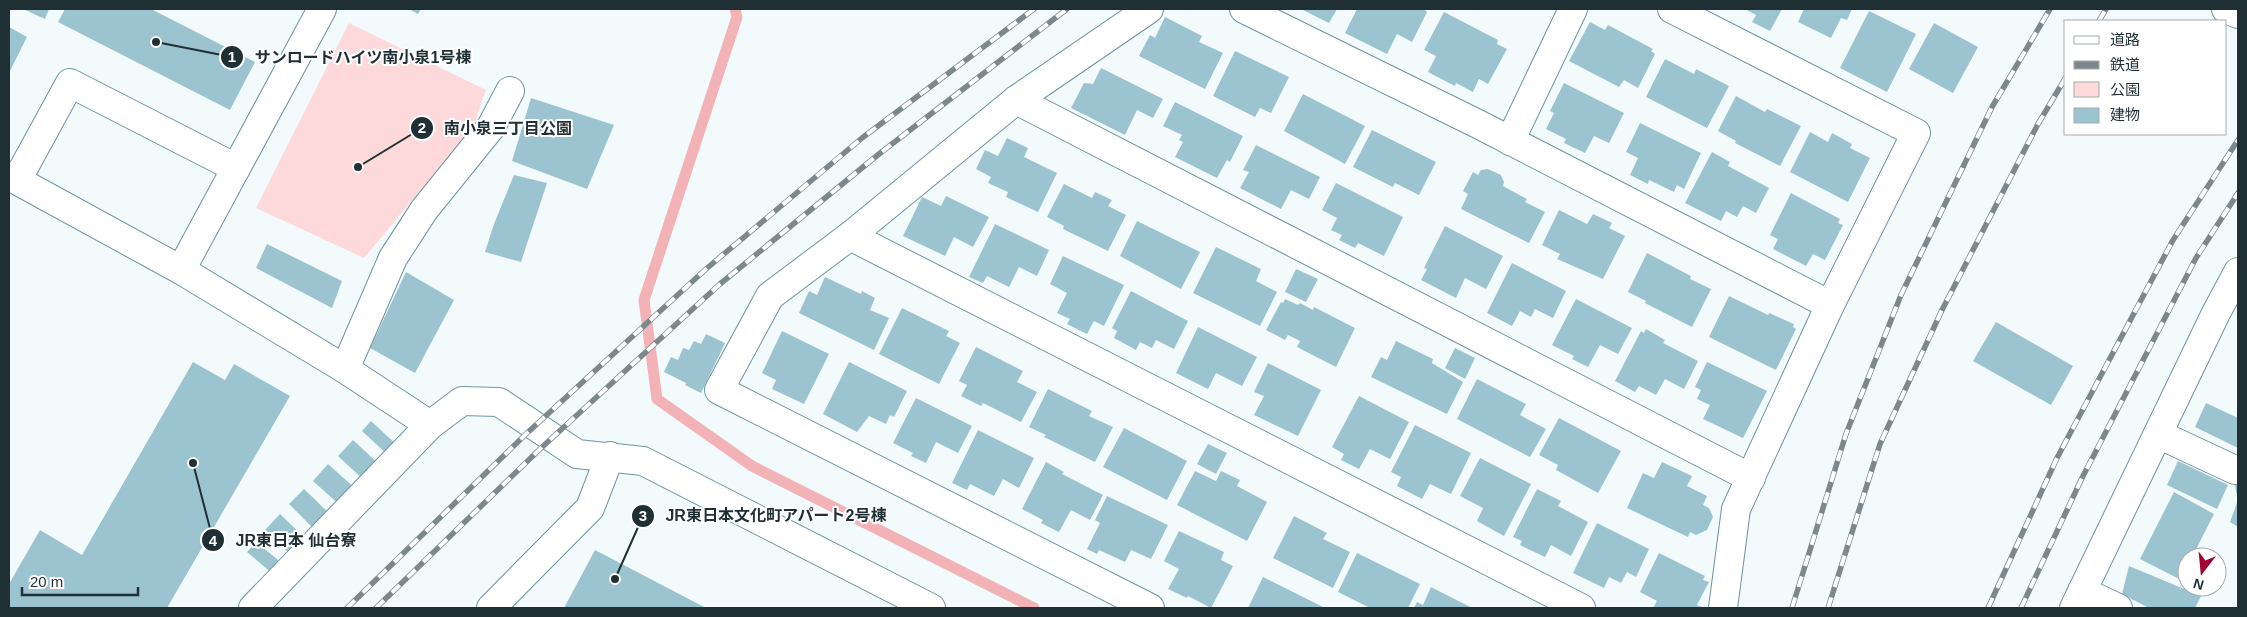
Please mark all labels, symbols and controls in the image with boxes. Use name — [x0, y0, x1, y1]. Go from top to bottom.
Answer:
legend — [2064, 20, 2227, 135]
text: 道路 — [2110, 31, 2140, 48]
callout: サンロードハイツ南小泉1号棟 — [220, 42, 481, 73]
text: 1 — [228, 48, 236, 65]
text: サンロードハイツ南小泉1号棟 — [255, 48, 471, 66]
text: 鉄道 — [2110, 56, 2140, 73]
text: 公園 — [2110, 81, 2140, 98]
text: 建物 — [2110, 106, 2140, 123]
callout: 南小泉三丁目公園 — [409, 112, 582, 143]
text: 2 — [418, 119, 426, 136]
text: 南小泉三丁目公園 — [444, 120, 572, 137]
callout: JR東日本文化町アパート2号棟 — [630, 500, 896, 531]
text: JR東日本文化町アパート2号棟 — [665, 506, 887, 524]
text: 3 — [639, 507, 647, 524]
callout: JR東日本 仙台寮 — [200, 525, 366, 556]
text: 4 — [209, 532, 218, 549]
text: JR東日本 仙台寮 — [236, 532, 356, 549]
north arrow — [2177, 547, 2227, 597]
scale bar — [22, 564, 139, 596]
text: 20 m — [30, 573, 63, 590]
text: N — [2191, 575, 2205, 594]

